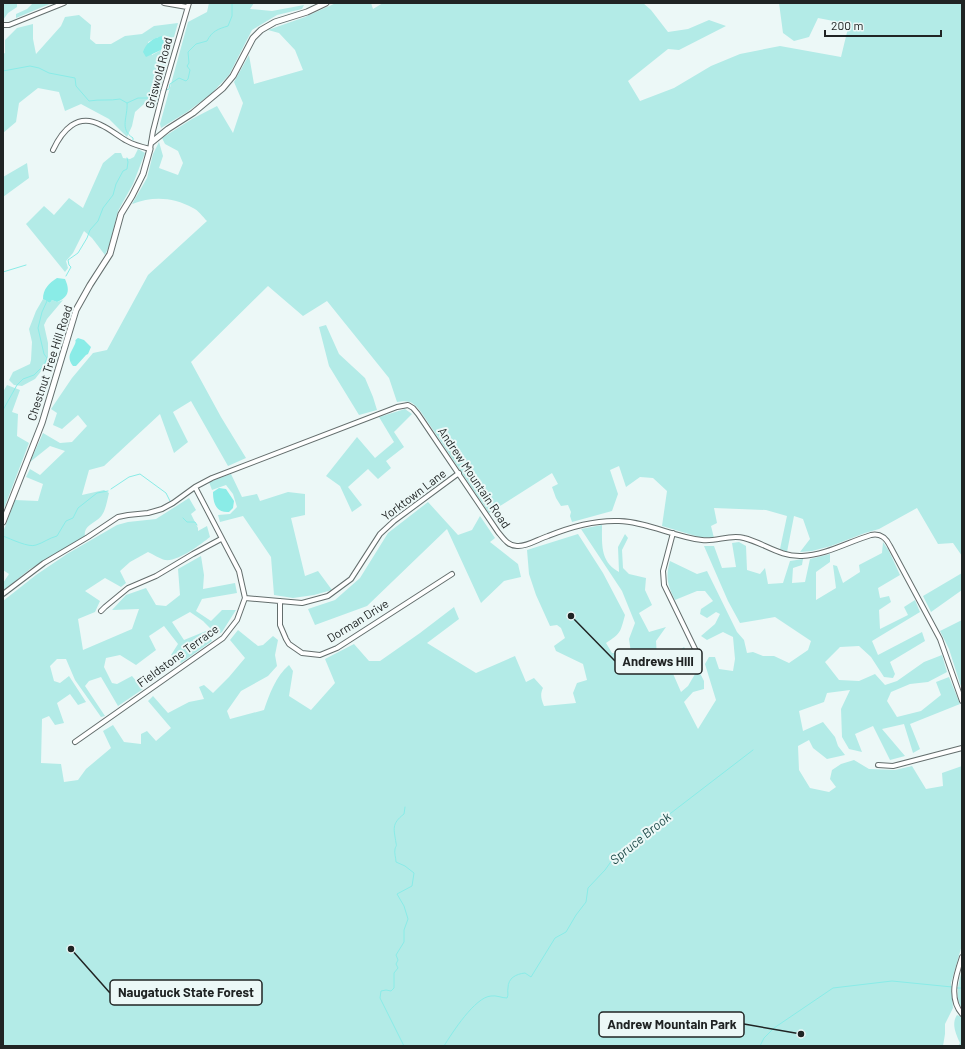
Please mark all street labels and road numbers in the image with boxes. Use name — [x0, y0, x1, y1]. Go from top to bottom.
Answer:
street label: Griswold Road — [142, 35, 174, 110]
street label: Chestnut Tree Hill Road — [24, 303, 74, 422]
street label: Andrew Mountain Road — [436, 424, 514, 531]
street label: Yorktown Lane — [379, 466, 448, 523]
street label: Dorman Drive — [324, 596, 391, 645]
street label: Fieldstone Terrace — [134, 621, 221, 689]

